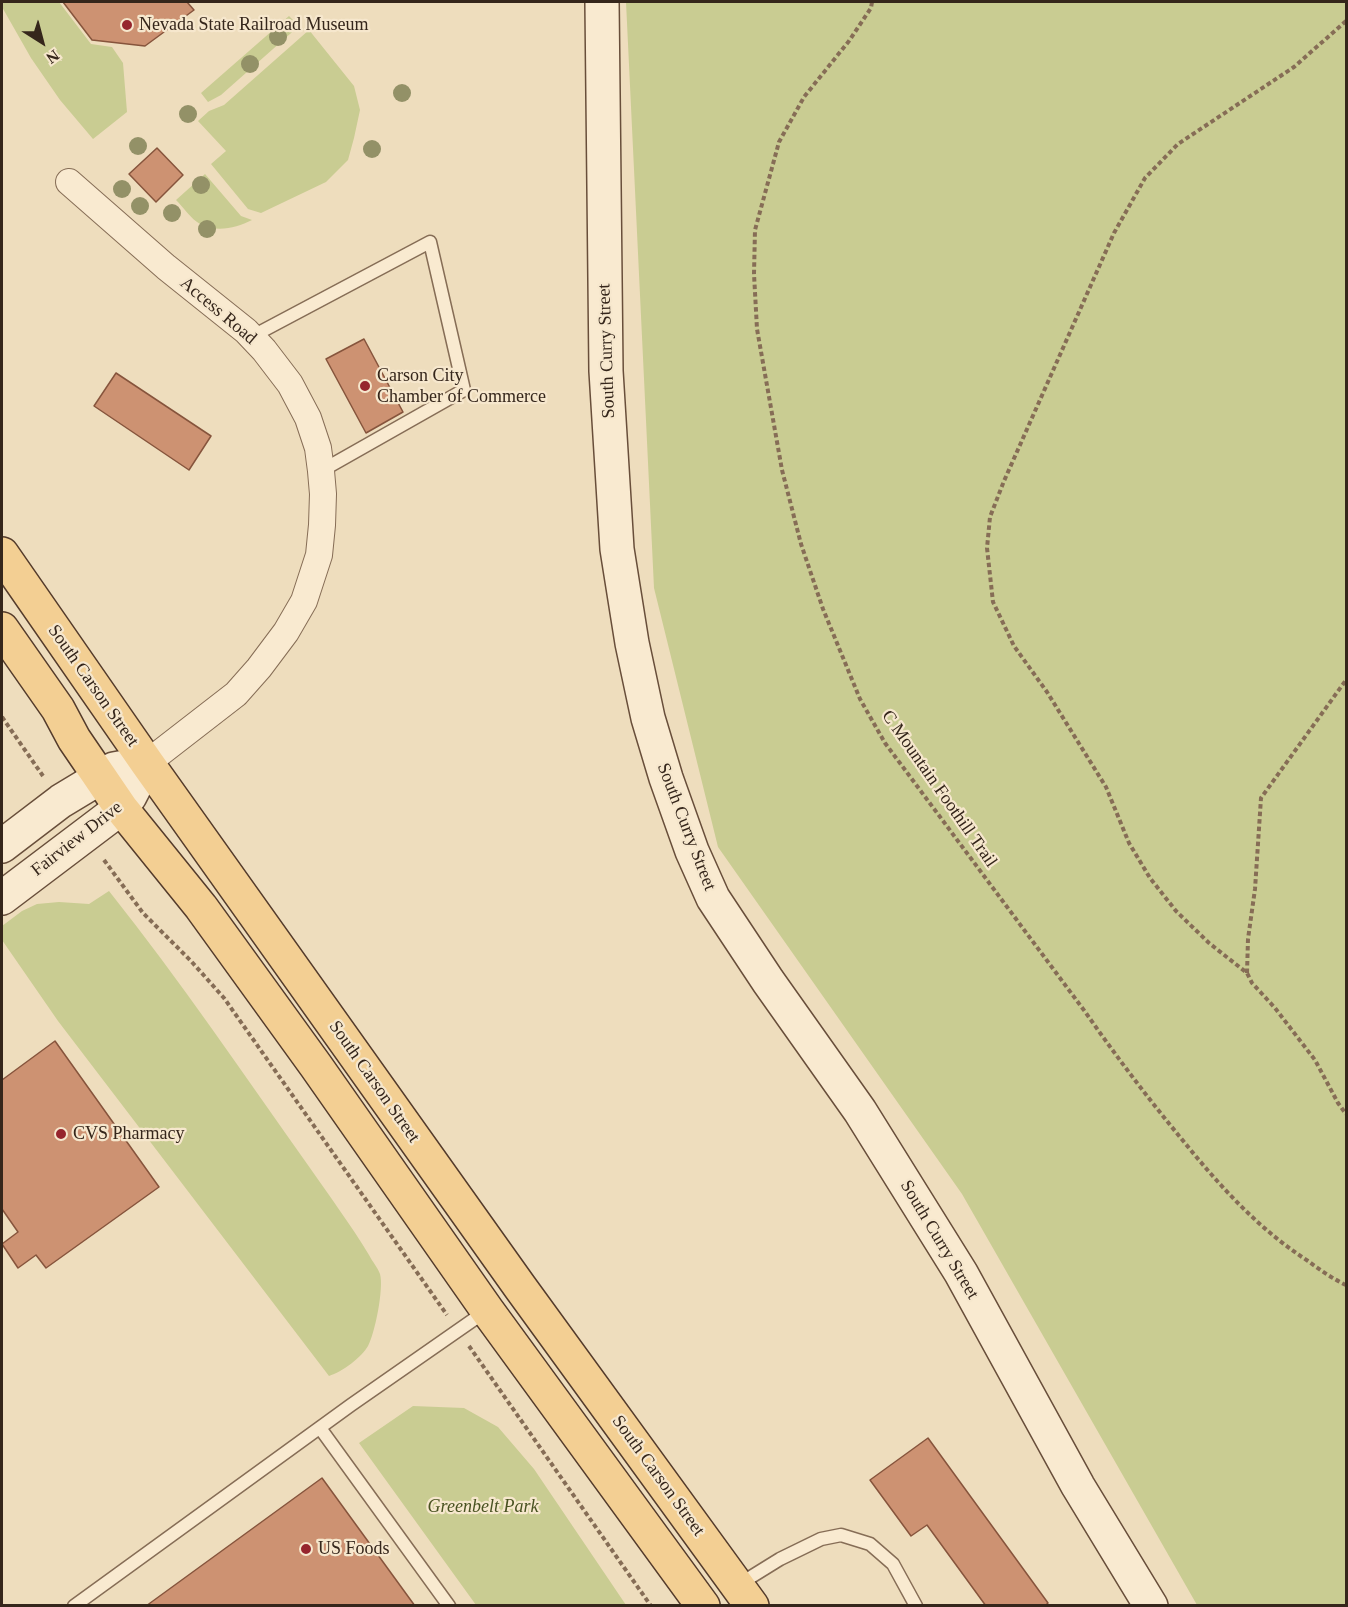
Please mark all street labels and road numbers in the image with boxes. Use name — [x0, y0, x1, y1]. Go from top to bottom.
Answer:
street label: Access Road — [175, 273, 261, 349]
street label: South Curry Street — [594, 283, 620, 419]
street label: South Carson Street — [43, 621, 143, 751]
street label: C Mountain Foothill Trail — [877, 706, 1001, 872]
street label: South Curry Street — [652, 760, 720, 894]
street label: Fairview Drive — [27, 797, 127, 881]
street label: South Carson Street — [324, 1017, 424, 1147]
street label: South Curry Street — [895, 1177, 983, 1303]
street label: South Carson Street — [607, 1411, 709, 1541]

